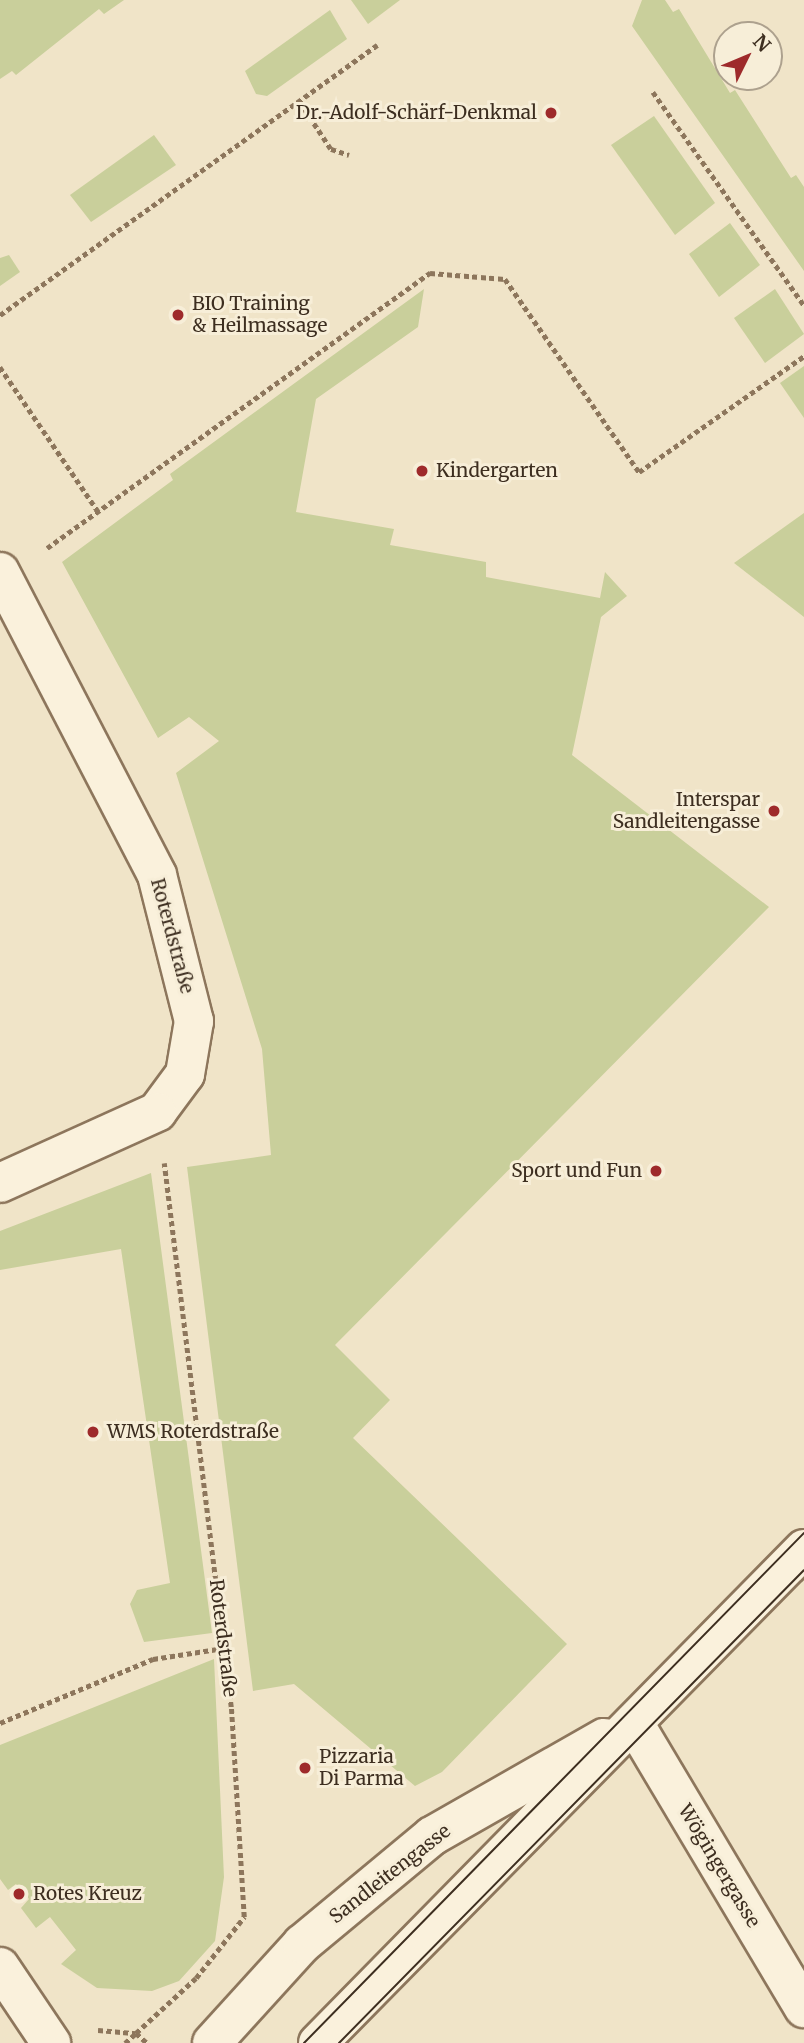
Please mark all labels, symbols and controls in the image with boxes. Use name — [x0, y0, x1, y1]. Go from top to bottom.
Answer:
north arrow — [713, 21, 783, 91]
text: N — [748, 29, 776, 57]
place label: Dr.-Adolf-Schärf-Denkmal — [296, 102, 537, 124]
marker: Dr.-Adolf-Schärf-Denkmal — [543, 105, 559, 121]
place label: BIO Training & Heilmassage — [192, 293, 327, 337]
marker: BIO Training & Heilmassage — [170, 307, 186, 323]
place label: Kindergarten — [436, 460, 558, 482]
marker: Kindergarten — [414, 463, 430, 479]
place label: Interspar Sandleitengasse — [613, 789, 760, 833]
marker: Interspar Sandleitengasse — [766, 803, 782, 819]
street label: Roterdstraße — [146, 876, 198, 996]
place label: Sport und Fun — [511, 1160, 642, 1182]
marker: Sport und Fun — [648, 1163, 664, 1179]
place label: WMS Roterdstraße — [107, 1421, 279, 1443]
marker: WMS Roterdstraße — [85, 1424, 101, 1440]
street label: Roterdstraße — [204, 1578, 242, 1698]
place label: Pizzaria Di Parma — [319, 1746, 404, 1790]
marker: Pizzaria Di Parma — [297, 1760, 313, 1776]
street label: Wögingergasse — [673, 1800, 765, 1932]
street label: Sandleitengasse — [325, 1820, 455, 1928]
place label: Rotes Kreuz — [33, 1883, 142, 1905]
marker: Rotes Kreuz — [11, 1886, 27, 1902]

